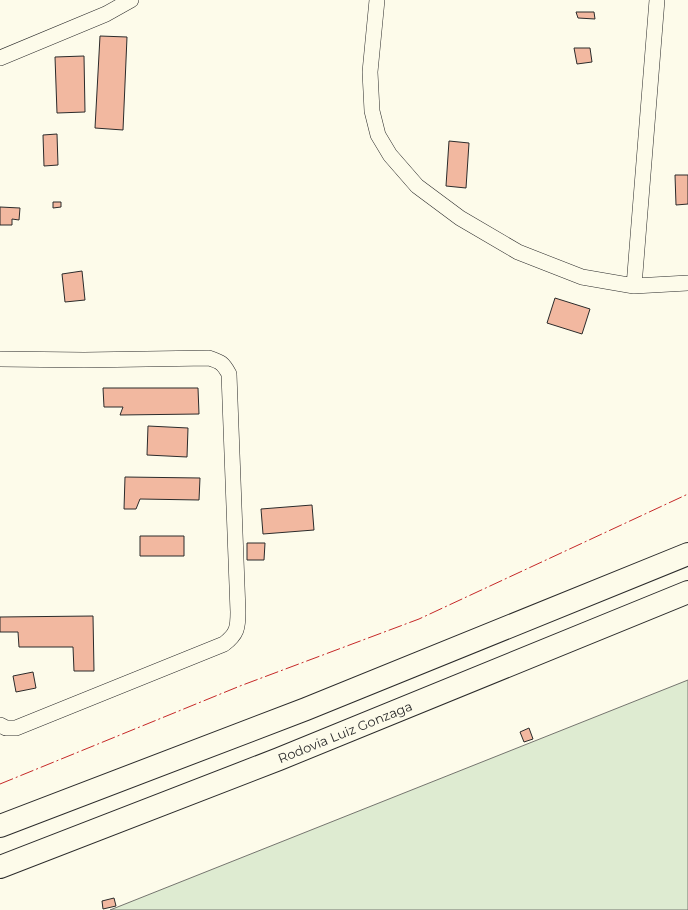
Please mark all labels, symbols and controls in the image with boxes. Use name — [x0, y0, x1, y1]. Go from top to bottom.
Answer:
street label: Rodovia Luiz Gonzaga — [275, 698, 415, 766]

